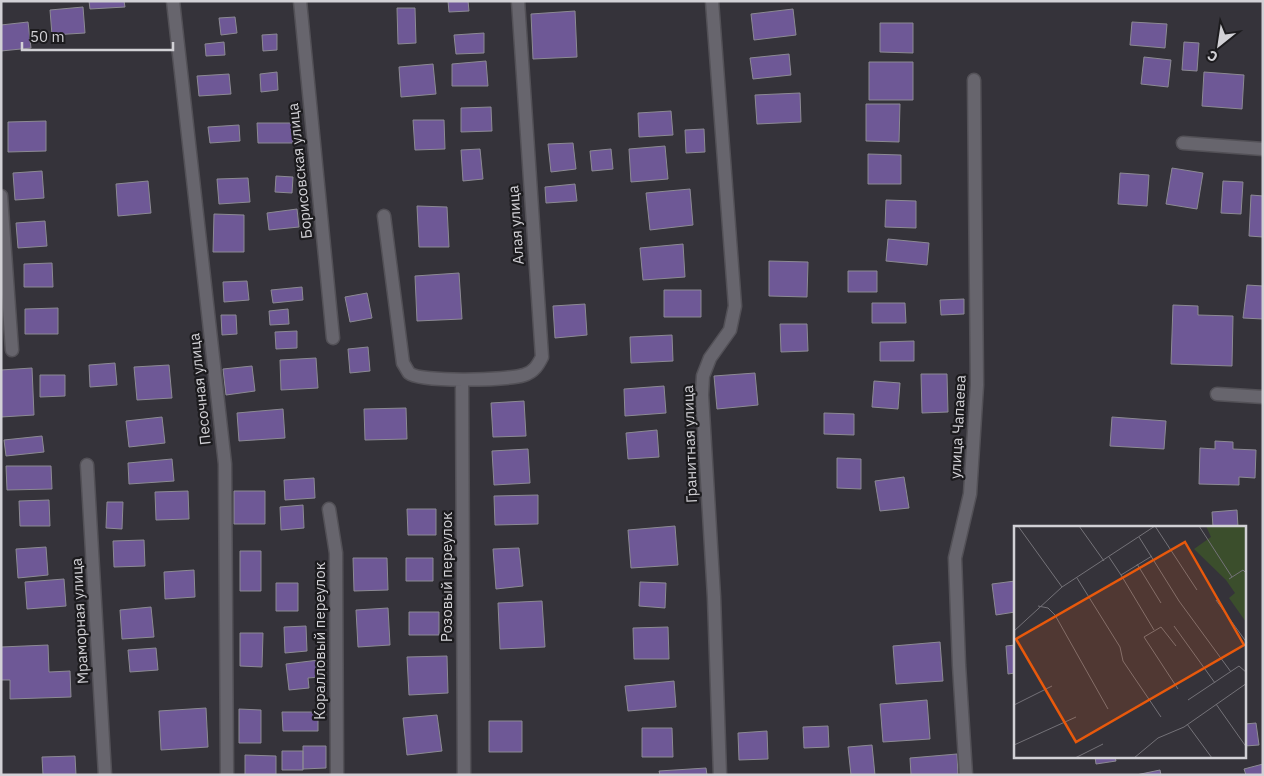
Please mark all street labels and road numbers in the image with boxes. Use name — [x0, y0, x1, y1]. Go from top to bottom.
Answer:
street label: Борисовская улица — [283, 102, 316, 240]
street label: Алая улица — [503, 185, 528, 265]
street label: Песочная улица — [184, 332, 215, 446]
street label: улица Чапаева — [945, 375, 970, 479]
street label: Гранитная улица — [678, 385, 701, 503]
street label: Розовый переулок — [437, 512, 456, 642]
street label: Мраморная улица — [67, 557, 92, 685]
street label: Коралловый переулок — [310, 562, 329, 720]

